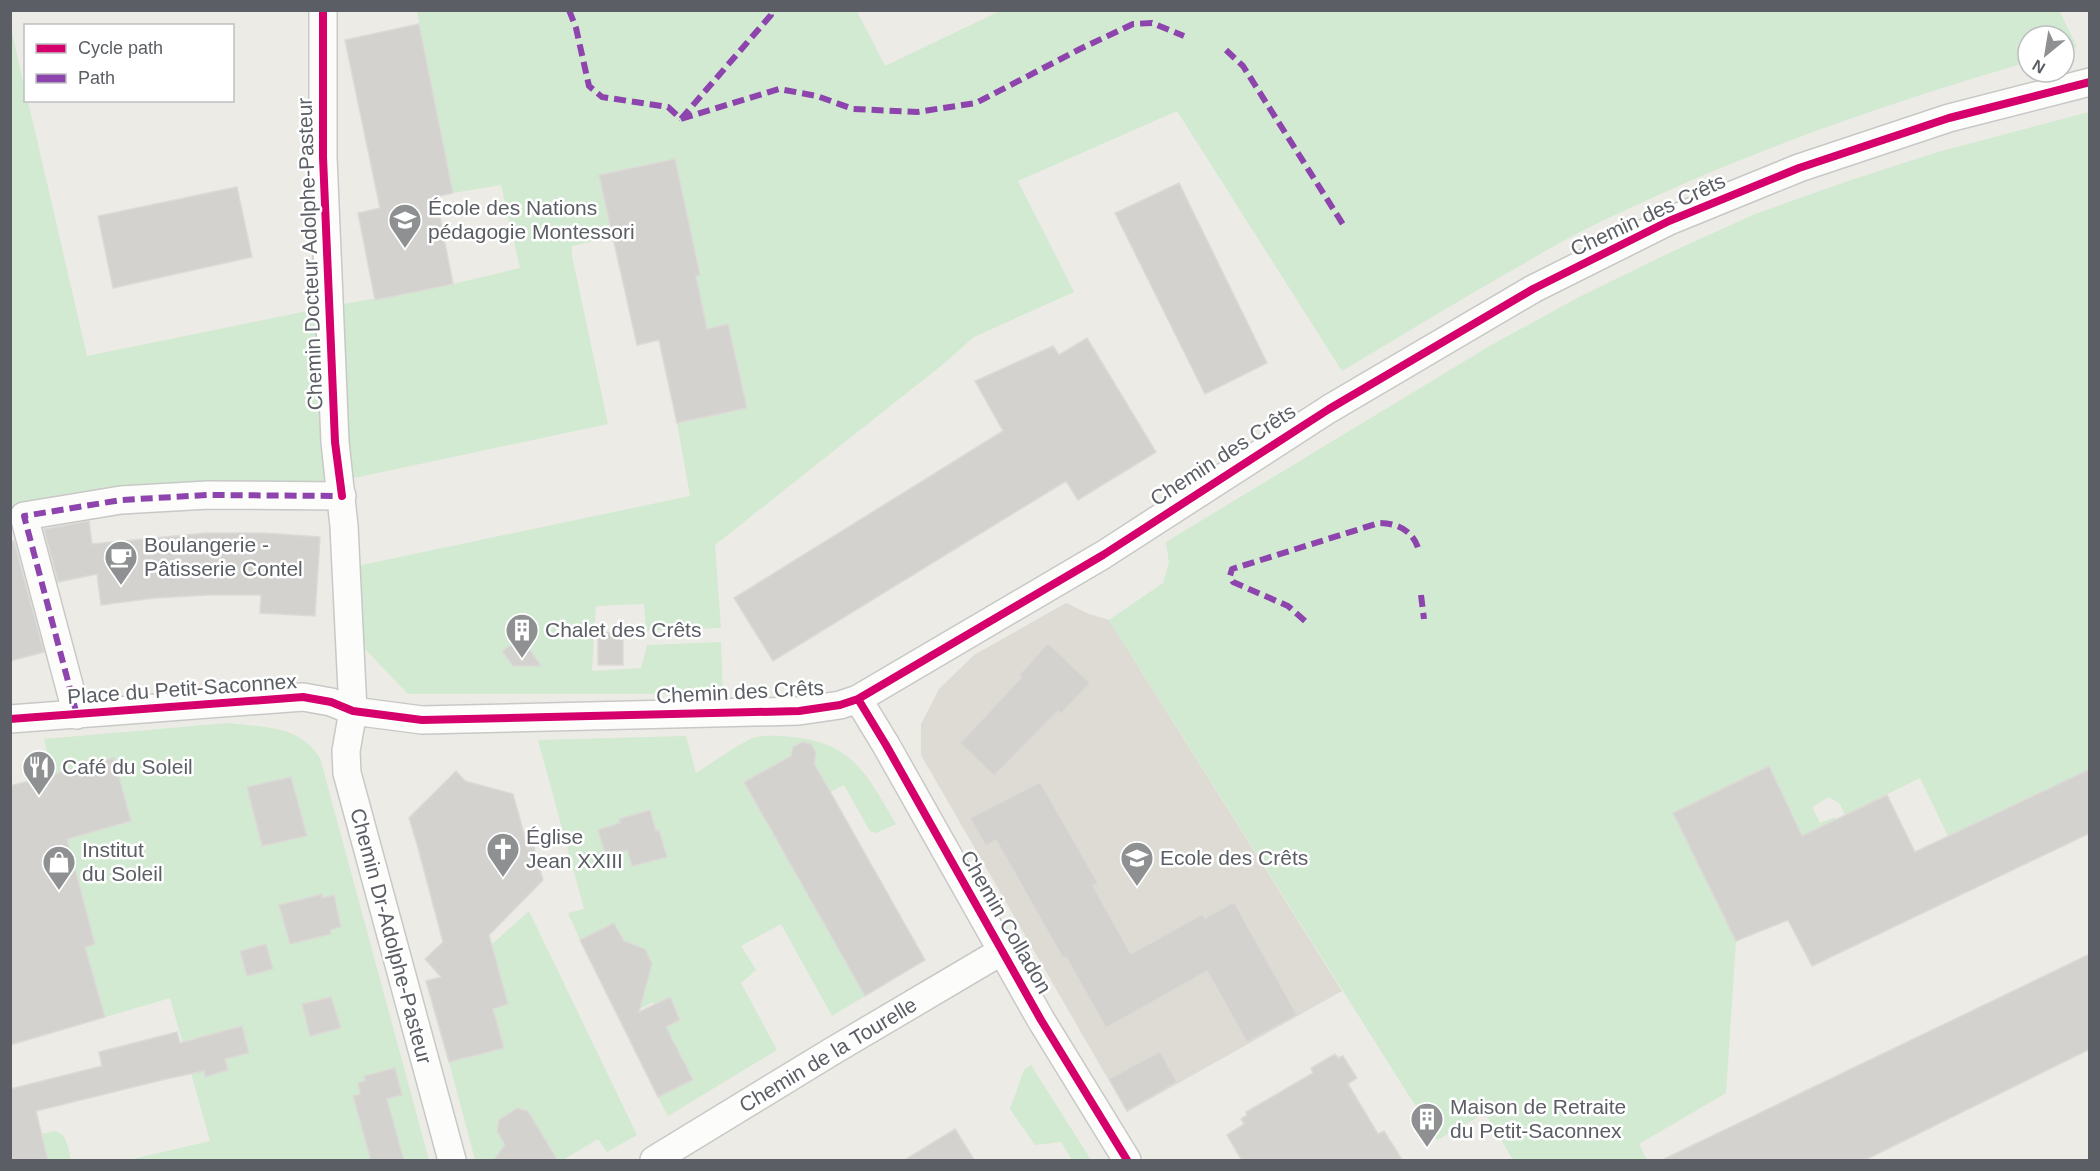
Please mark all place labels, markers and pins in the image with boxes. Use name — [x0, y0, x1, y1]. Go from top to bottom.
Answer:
place label: École des Nations pédagogie Montessori — [428, 196, 635, 243]
school or university icon: École des Nations pédagogie Montessori — [387, 202, 423, 249]
place label: Boulangerie - Pâtisserie Contel — [144, 533, 303, 580]
cafe icon: Boulangerie - Pâtisserie Contel — [103, 539, 139, 586]
building icon: Chalet des Crêts — [504, 612, 540, 659]
place label: Chalet des Crêts — [545, 618, 701, 641]
restaurant icon: Café du Soleil — [21, 749, 57, 796]
place label: Café du Soleil — [62, 755, 193, 778]
place label: Église Jean XXIII — [526, 825, 623, 872]
church icon: Église Jean XXIII — [485, 831, 521, 878]
place label: Institut du Soleil — [82, 838, 163, 885]
school or university icon: Ecole des Crêts — [1119, 840, 1155, 887]
shop icon: Institut du Soleil — [41, 844, 77, 891]
place label: Ecole des Crêts — [1160, 846, 1308, 869]
place label: Maison de Retraite du Petit-Saconnex — [1450, 1095, 1626, 1142]
building icon: Maison de Retraite du Petit-Saconnex — [1409, 1101, 1445, 1148]

